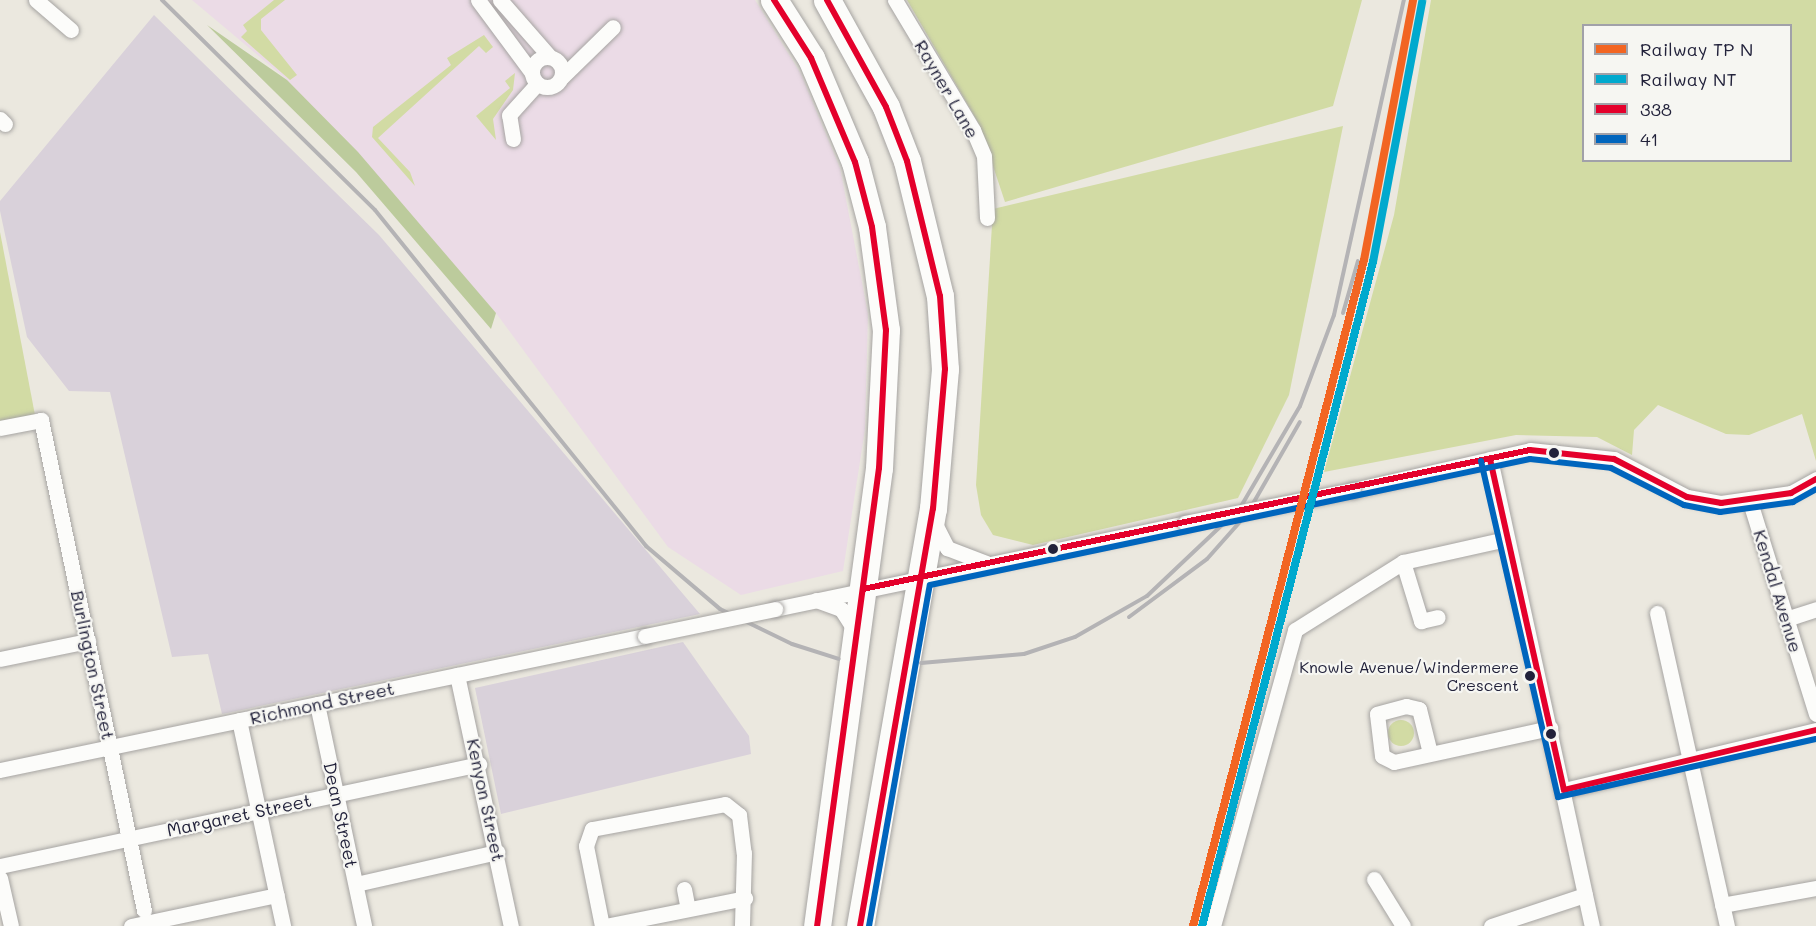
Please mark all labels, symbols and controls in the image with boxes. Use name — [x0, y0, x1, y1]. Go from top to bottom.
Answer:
legend — [1582, 24, 1792, 162]
street label: Rayner Lane — [910, 36, 984, 142]
text: Railway TP N — [1640, 37, 1753, 61]
text: Railway NT — [1640, 67, 1736, 91]
text: 338 — [1640, 97, 1672, 121]
text: 41 — [1640, 127, 1659, 151]
unlabelled marker — [1548, 447, 1560, 459]
street label: Kendal Avenue — [1749, 527, 1807, 655]
unlabelled marker — [1047, 543, 1059, 555]
street label: Burlington Street — [67, 588, 119, 742]
place label: Knowle Avenue/Windermere Crescent — [1299, 657, 1519, 695]
marker: Knowle Avenue/Windermere Crescent — [1524, 670, 1536, 682]
street label: Richmond Street — [248, 677, 396, 729]
unlabelled marker — [1545, 728, 1557, 740]
street label: Kenyon Street — [462, 737, 510, 863]
street label: Dean Street — [319, 760, 363, 870]
street label: Margaret Street — [165, 789, 313, 841]

